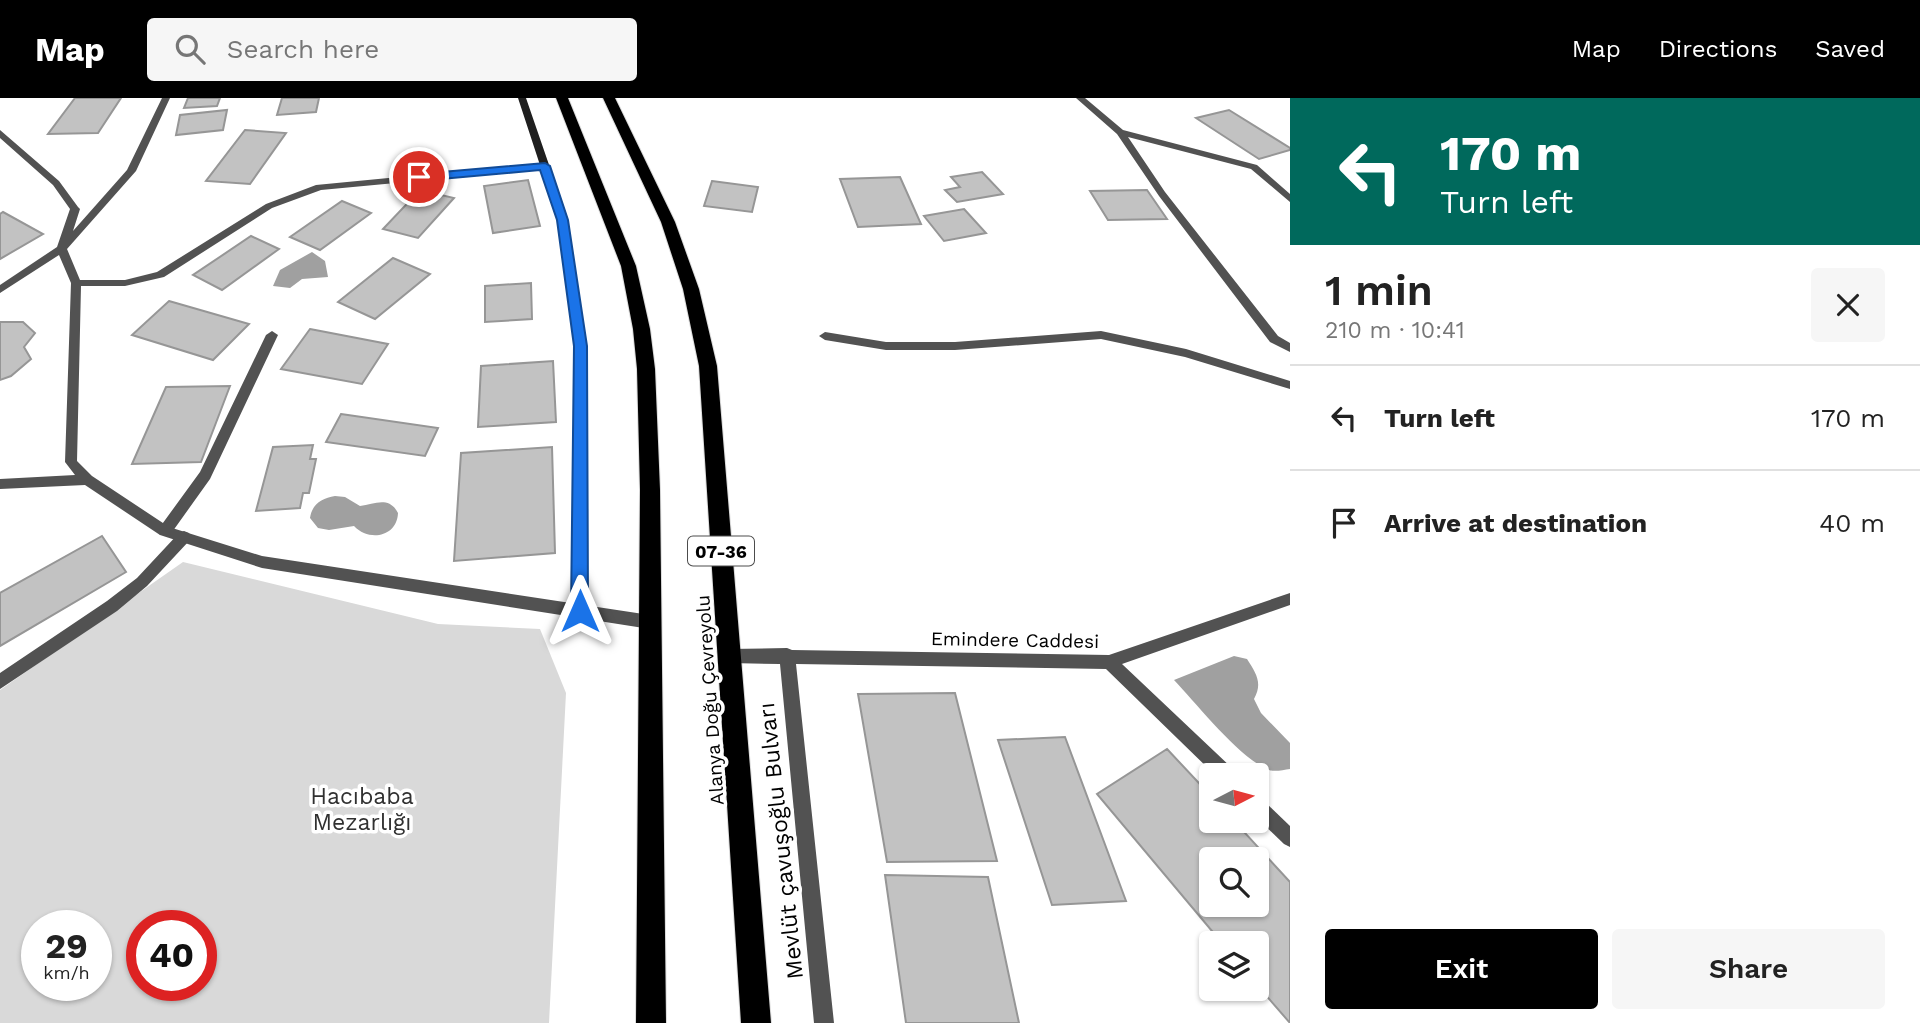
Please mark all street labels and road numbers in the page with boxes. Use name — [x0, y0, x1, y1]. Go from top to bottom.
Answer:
road number: 07-36 — [688, 536, 754, 565]
street label: Alanya Doğu Çevreyolu — [691, 594, 729, 806]
street label: Emindere Caddesi — [931, 627, 1099, 653]
street label: Mevlüt çavuşoğlu Bulvarı — [753, 701, 809, 981]

